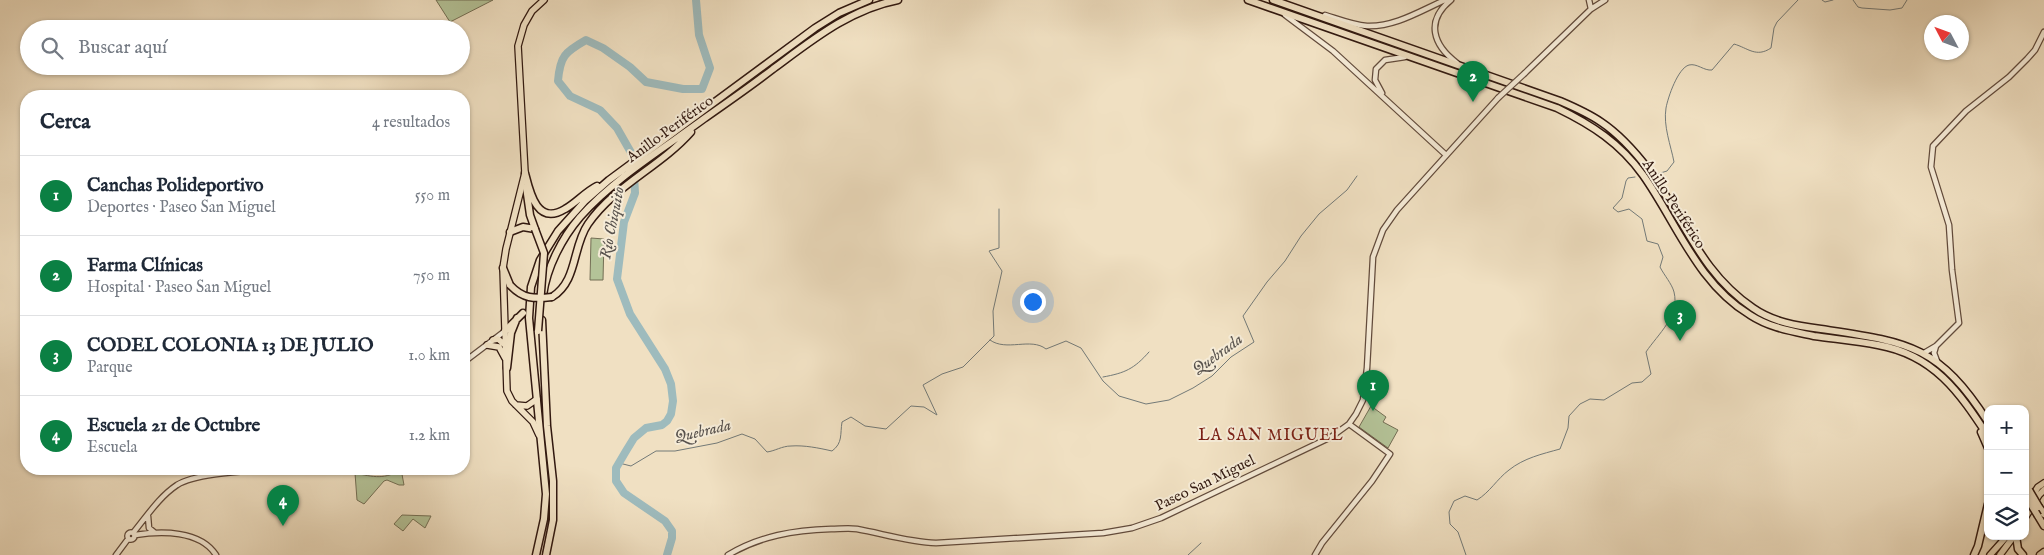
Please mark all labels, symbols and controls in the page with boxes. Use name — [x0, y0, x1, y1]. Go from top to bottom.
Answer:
north arrow — [1924, 15, 1969, 60]
search box — [20, 20, 470, 75]
icon: search — [38, 34, 66, 62]
text: Buscar aquí — [78, 36, 167, 60]
pin: 2 — [1457, 61, 1489, 102]
street label: Anillo Periférico — [622, 91, 717, 167]
text: Cerca — [40, 109, 90, 136]
text: 4 resultados — [372, 113, 450, 133]
street label: Anillo Periférico — [1637, 155, 1710, 252]
text: Canchas Polideportivo — [87, 174, 264, 198]
water label: Río Chiquito — [596, 185, 630, 261]
text: 1 — [53, 186, 59, 206]
text: 550 m — [415, 186, 450, 206]
text: Deportes · Paseo San Miguel — [87, 198, 276, 218]
text: Farma Clínicas — [87, 254, 203, 278]
text: 2 — [52, 266, 60, 286]
text: 750 m — [413, 266, 450, 286]
text: Hospital · Paseo San Miguel — [87, 278, 271, 298]
your location — [1020, 289, 1046, 315]
pin: 3 — [1664, 300, 1696, 341]
water label: Quebrada — [1189, 330, 1247, 380]
text: CODEL COLONIA 13 DE JULIO — [87, 334, 373, 358]
text: 3 — [53, 346, 59, 366]
text: 1.0 km — [408, 346, 450, 366]
text: Parque — [87, 358, 133, 378]
pin: 1 — [1357, 370, 1389, 411]
map controls — [1984, 405, 2029, 540]
button: + — [1984, 405, 2029, 450]
text: Escuela 21 de Octubre — [87, 414, 260, 438]
water label: Quebrada — [673, 416, 733, 448]
text: 4 — [52, 426, 60, 446]
text: 1.2 km — [409, 426, 450, 446]
district label: LA SAN MIGUEL — [1198, 426, 1344, 446]
text: Escuela — [87, 438, 138, 458]
street label: Paseo San Miguel — [1152, 450, 1259, 515]
button: − — [1984, 450, 2029, 495]
pin: 4 — [267, 485, 299, 526]
button: layers — [1984, 495, 2029, 540]

